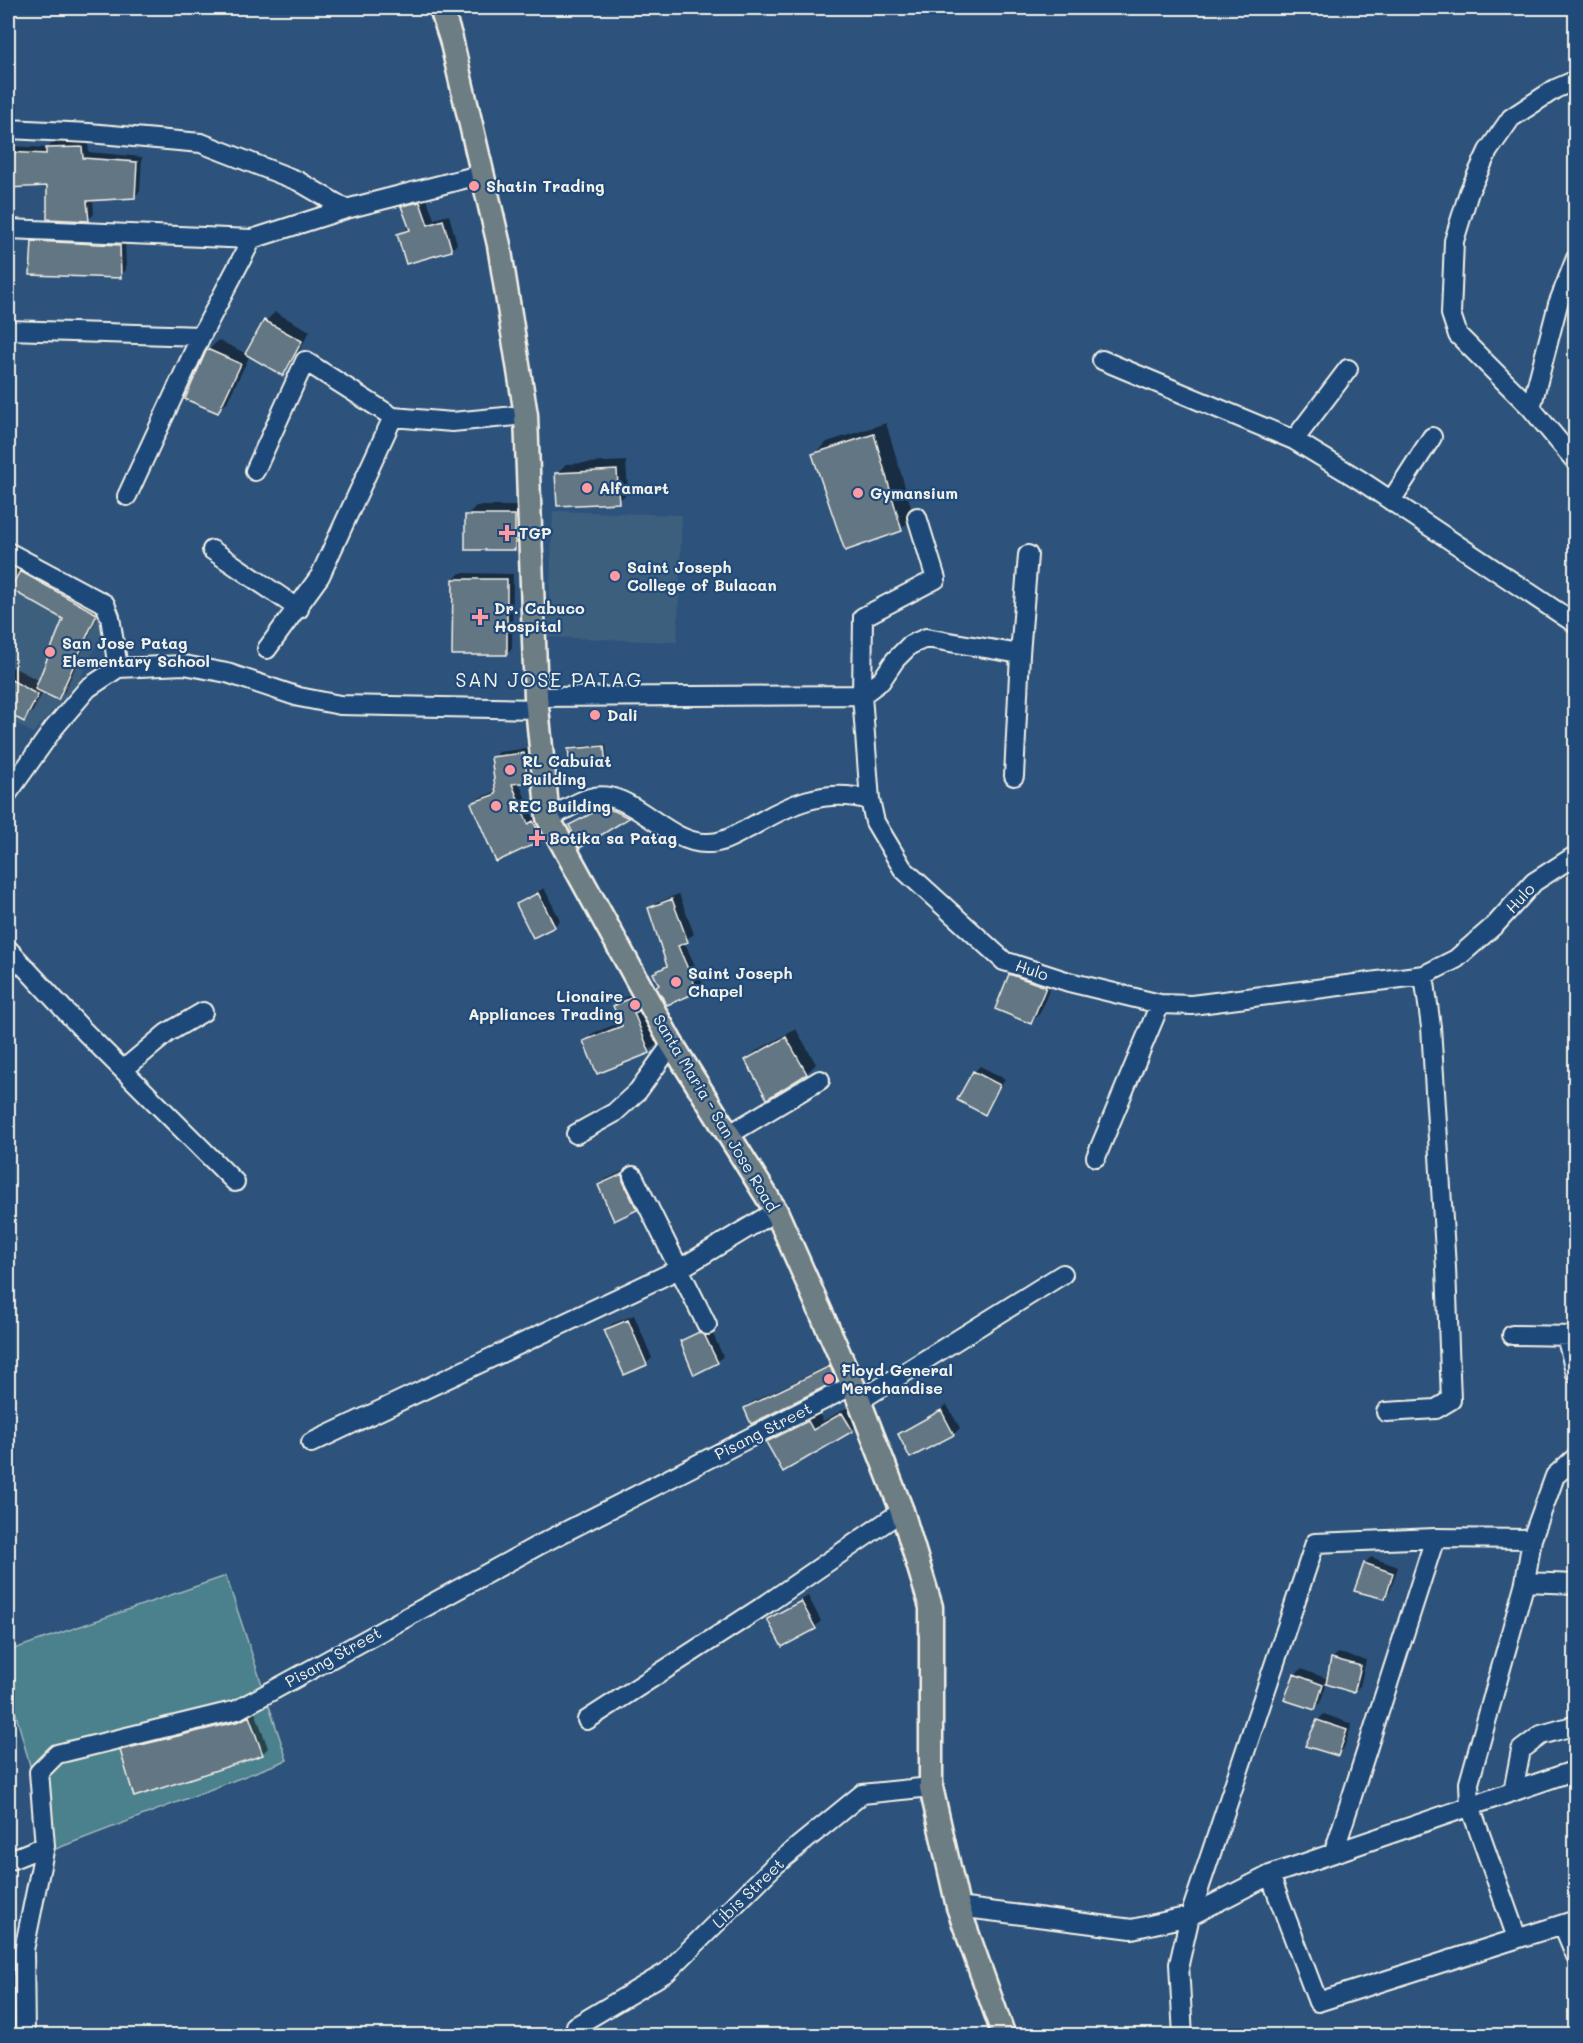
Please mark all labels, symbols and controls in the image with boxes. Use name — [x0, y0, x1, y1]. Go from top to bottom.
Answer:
place label: Shatin Trading — [486, 175, 604, 196]
marker: Shatin Trading — [467, 179, 481, 193]
place label: Alfamart — [599, 477, 669, 498]
marker: Alfamart — [580, 481, 594, 495]
place label: Gymansium — [870, 482, 958, 503]
marker: Gymansium — [851, 486, 865, 500]
place label: TGP — [519, 522, 552, 543]
marker: TGP — [500, 526, 514, 540]
place label: Saint Joseph College of Bulacan — [627, 556, 777, 595]
marker: Saint Joseph College of Bulacan — [608, 569, 622, 583]
place label: Dr. Cabuco Hospital — [494, 597, 585, 636]
marker: Dr. Cabuco Hospital — [471, 608, 489, 626]
place label: San Jose Patag Elementary School — [62, 632, 210, 671]
marker: San Jose Patag Elementary School — [43, 645, 57, 659]
district label: SAN JOSE PATAG — [455, 666, 643, 692]
place label: Dali — [607, 704, 638, 725]
marker: Dali — [588, 708, 602, 722]
place label: RL Cabuiat Building — [522, 750, 612, 789]
marker: RL Cabuiat Building — [503, 763, 517, 777]
place label: REC Building — [508, 795, 611, 816]
marker: REC Building — [489, 799, 503, 813]
place label: Botika sa Patag — [549, 827, 677, 848]
marker: Botika sa Patag — [530, 831, 544, 845]
street label: Hulo — [1500, 878, 1539, 917]
street label: Hulo — [1013, 954, 1051, 985]
place label: Saint Joseph Chapel — [688, 962, 793, 1001]
marker: Saint Joseph Chapel — [669, 975, 683, 989]
place label: Lionaire Appliances Trading — [468, 985, 623, 1024]
marker: Lionaire Appliances Trading — [628, 998, 642, 1012]
street label: Santa Maria - San Jose Road — [649, 1010, 784, 1215]
place label: Floyd General Merchandise — [841, 1359, 953, 1398]
marker: Floyd General Merchandise — [822, 1372, 836, 1386]
street label: Pisang Street — [711, 1397, 815, 1464]
street label: Pisang Street — [281, 1622, 384, 1692]
street label: Libis Street — [707, 1853, 788, 1932]

